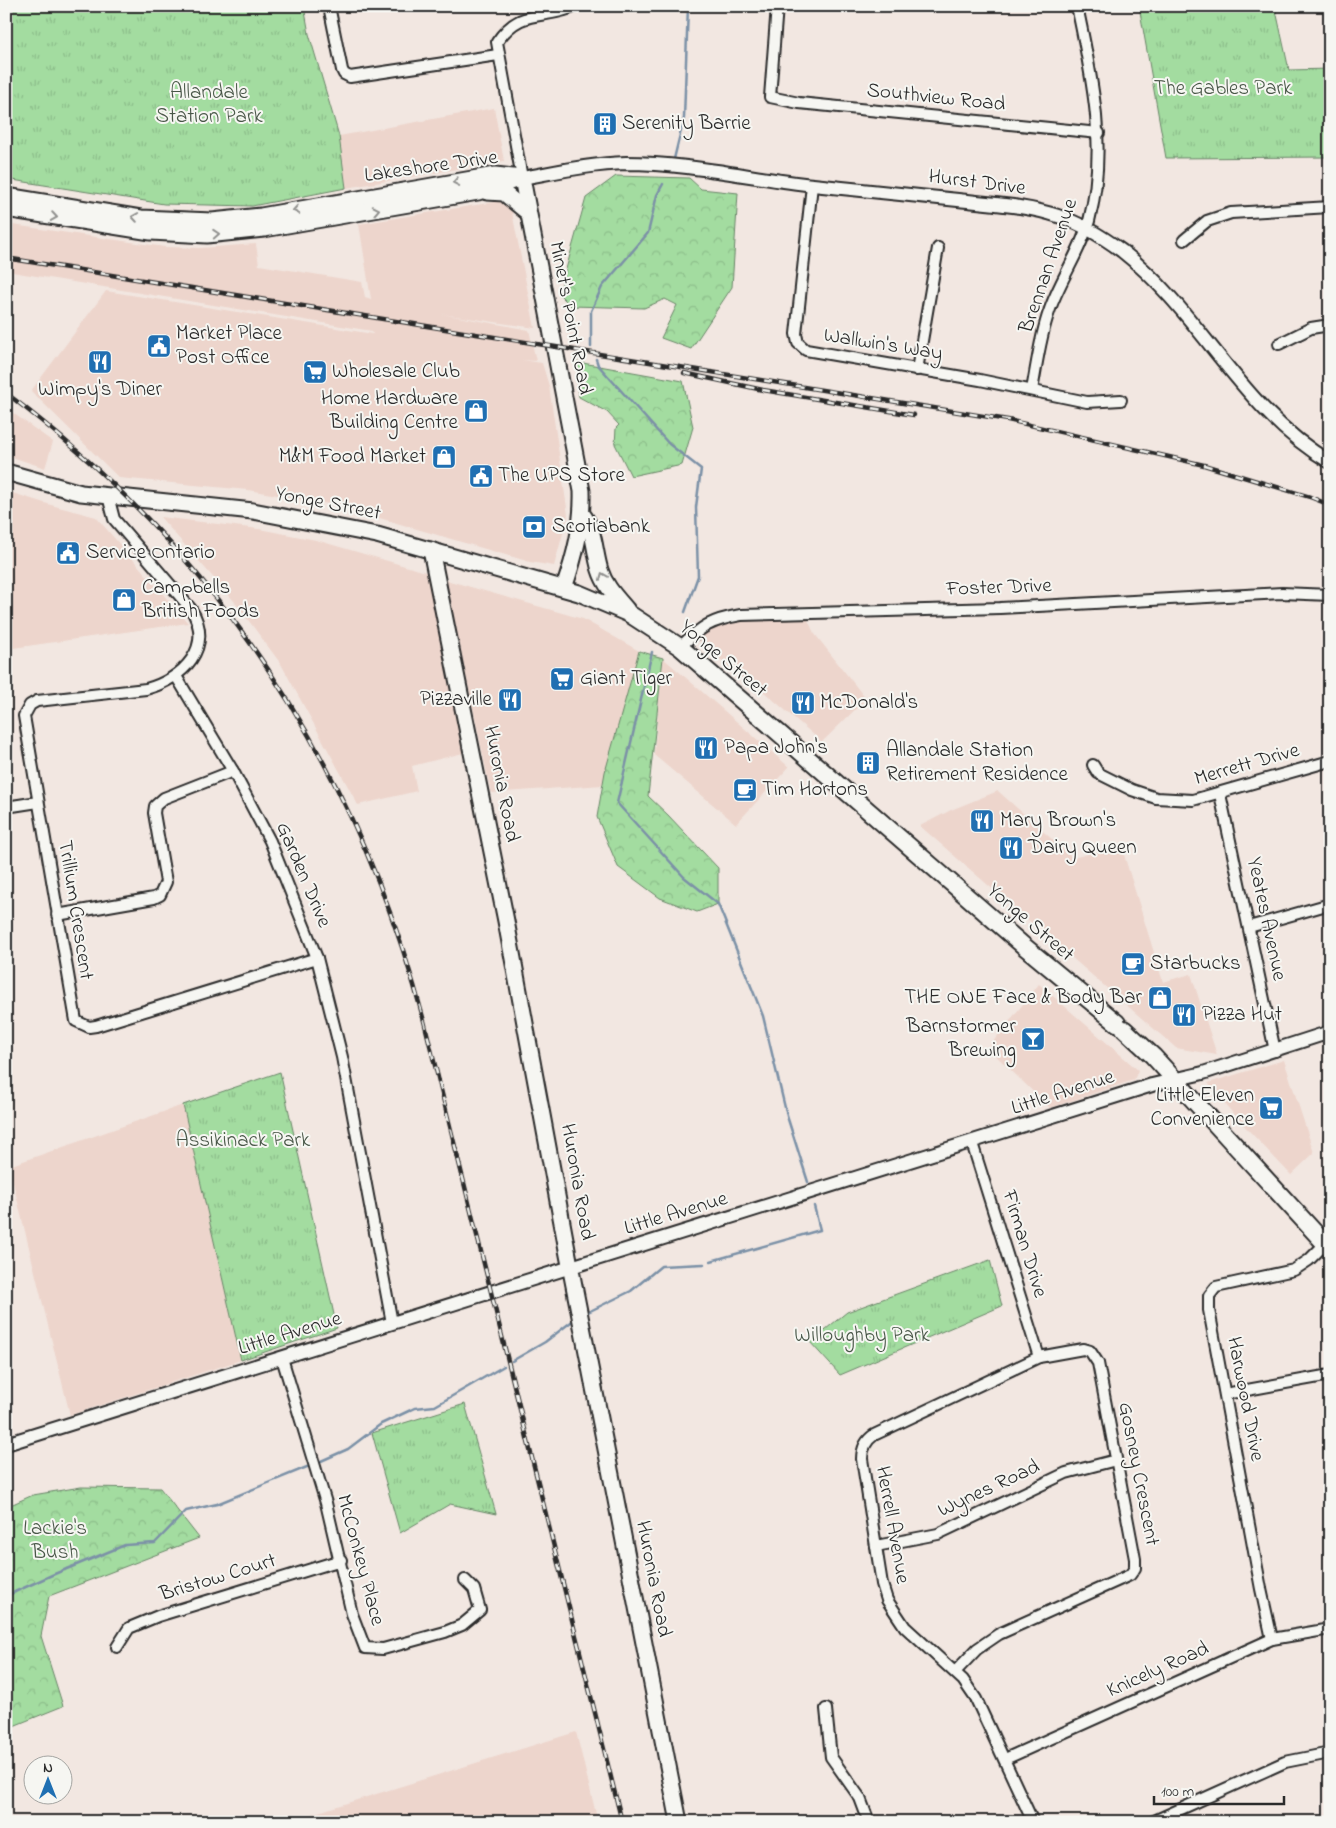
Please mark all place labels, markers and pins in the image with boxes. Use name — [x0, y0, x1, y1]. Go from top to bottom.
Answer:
place label: Serenity Barrie — [622, 109, 751, 141]
building icon: Serenity Barrie — [592, 111, 618, 137]
place label: Market Place Post Office — [176, 319, 283, 373]
public building icon: Market Place Post Office — [146, 333, 172, 359]
restaurant icon: Wimpy's Diner — [87, 349, 113, 375]
place label: Wholesale Club — [332, 357, 460, 387]
supermarket icon: Wholesale Club — [302, 359, 328, 385]
place label: Wimpy's Diner — [38, 375, 163, 407]
place label: Home Hardware Building Centre — [321, 384, 459, 440]
shop icon: Home Hardware Building Centre — [463, 398, 489, 424]
place label: M&M Food Market — [279, 442, 426, 472]
shop icon: M&M Food Market — [431, 444, 457, 470]
place label: The UPS Store — [498, 461, 626, 491]
public building icon: The UPS Store — [468, 463, 494, 489]
place label: Scotiabank — [552, 512, 651, 542]
bank icon: Scotiabank — [521, 514, 547, 540]
place label: Service Ontario — [86, 538, 215, 568]
public building icon: Service Ontario — [55, 540, 81, 566]
place label: Campbells British Foods — [141, 573, 259, 627]
shop icon: Campbells British Foods — [111, 587, 137, 613]
place label: Giant Tiger — [580, 664, 673, 696]
supermarket icon: Giant Tiger — [549, 666, 575, 692]
place label: Pizzaville — [420, 685, 493, 715]
restaurant icon: Pizzaville — [497, 687, 523, 713]
place label: McDonald's — [820, 688, 918, 718]
restaurant icon: McDonald's — [790, 690, 816, 716]
place label: Papa John's — [724, 733, 828, 763]
restaurant icon: Papa John's — [693, 735, 719, 761]
place label: Allandale Station Retirement Residence — [886, 736, 1069, 790]
building icon: Allandale Station Retirement Residence — [855, 750, 881, 776]
place label: Tim Hortons — [762, 775, 868, 805]
cafe icon: Tim Hortons — [732, 777, 758, 803]
place label: Mary Brown's — [1000, 806, 1116, 838]
restaurant icon: Mary Brown's — [969, 808, 995, 834]
place label: Dairy Queen — [1027, 833, 1137, 865]
restaurant icon: Dairy Queen — [998, 835, 1024, 861]
place label: Starbucks — [1150, 949, 1241, 979]
cafe icon: Starbucks — [1120, 951, 1146, 977]
place label: THE ONE Face & Body Bar — [904, 983, 1142, 1015]
shop icon: THE ONE Face & Body Bar — [1147, 985, 1173, 1011]
place label: Pizza Hut — [1202, 1000, 1282, 1030]
restaurant icon: Pizza Hut — [1171, 1002, 1197, 1028]
place label: Barnstormer Brewing — [905, 1012, 1016, 1068]
bar icon: Barnstormer Brewing — [1020, 1026, 1046, 1052]
place label: Little Eleven Convenience — [1150, 1081, 1255, 1135]
supermarket icon: Little Eleven Convenience — [1258, 1095, 1284, 1121]

